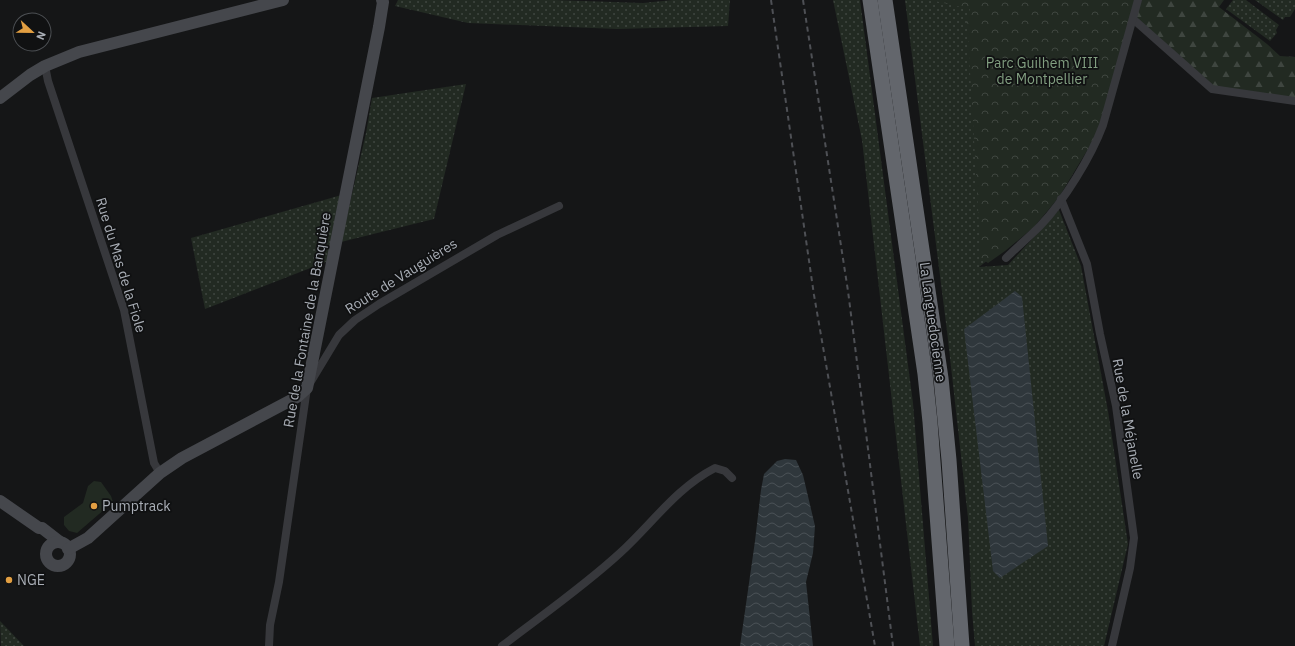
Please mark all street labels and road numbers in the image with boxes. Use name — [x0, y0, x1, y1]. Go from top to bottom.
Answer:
street label: Rue du Mas de la Fiole — [92, 195, 150, 335]
street label: Rue de la Fontaine de la Banquière — [279, 211, 335, 429]
street label: Route de Vauguières — [341, 234, 461, 318]
street label: La Languedocienne — [916, 261, 950, 383]
street label: Rue de la Méjanelle — [1109, 357, 1148, 481]

